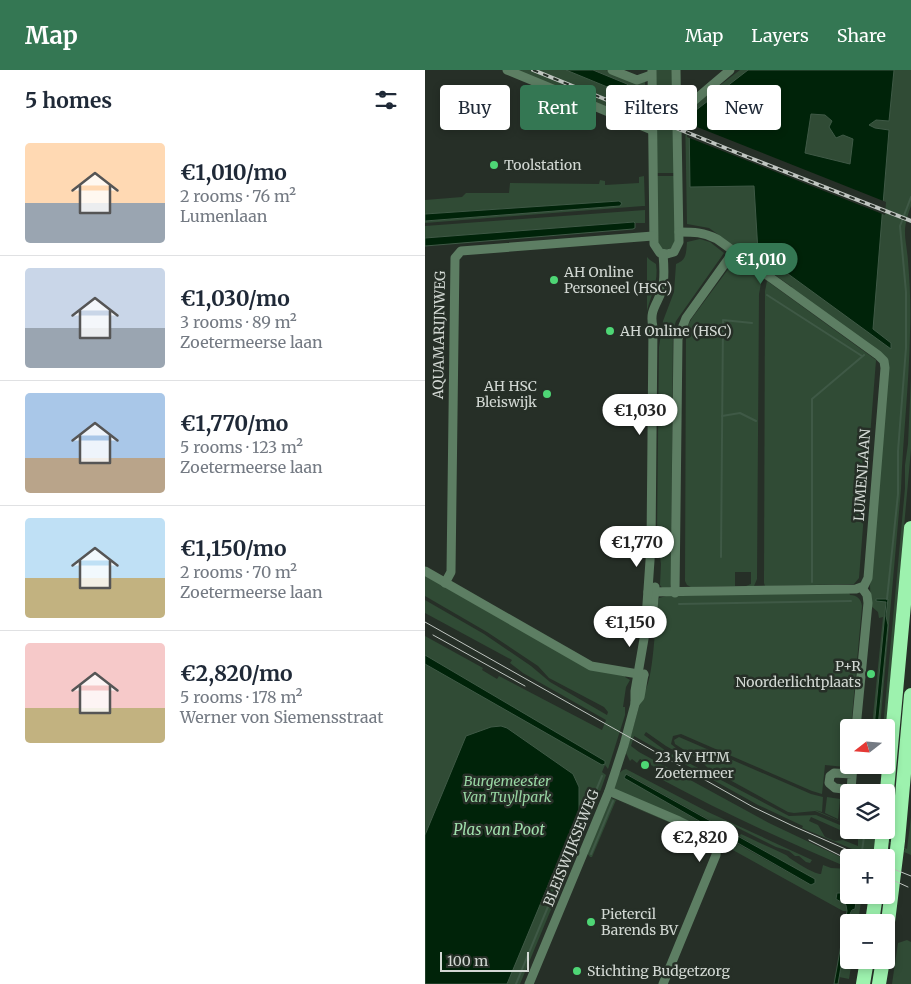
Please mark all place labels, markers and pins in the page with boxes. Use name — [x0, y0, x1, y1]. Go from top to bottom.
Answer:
place label: Toolstation — [504, 156, 582, 174]
marker: Toolstation — [488, 159, 500, 171]
pin: €1,010 — [720, 242, 802, 285]
place label: AH Online Personeel (HSC) — [563, 263, 672, 297]
marker: AH Online Personeel (HSC) — [548, 274, 560, 286]
place label: AH Online (HSC) — [619, 322, 732, 340]
marker: AH Online (HSC) — [604, 325, 616, 337]
place label: AH HSC Bleiswijk — [476, 377, 537, 411]
marker: AH HSC Bleiswijk — [541, 388, 553, 400]
pin: €1,030 — [599, 394, 681, 436]
pin: €1,770 — [596, 526, 678, 568]
pin: €1,150 — [589, 606, 671, 648]
place label: P+R Noorderlichtplaats — [735, 657, 861, 691]
marker: P+R Noorderlichtplaats — [865, 668, 877, 680]
place label: 23 kV HTM Zoetermeer — [655, 748, 734, 782]
marker: 23 kV HTM Zoetermeer — [639, 759, 651, 771]
pin: €2,820 — [659, 820, 741, 863]
place label: Pietercil Barends BV — [601, 905, 679, 939]
marker: Pietercil Barends BV — [585, 916, 597, 928]
place label: Stichting Budgetzorg — [587, 962, 730, 980]
marker: Stichting Budgetzorg — [571, 965, 583, 977]

